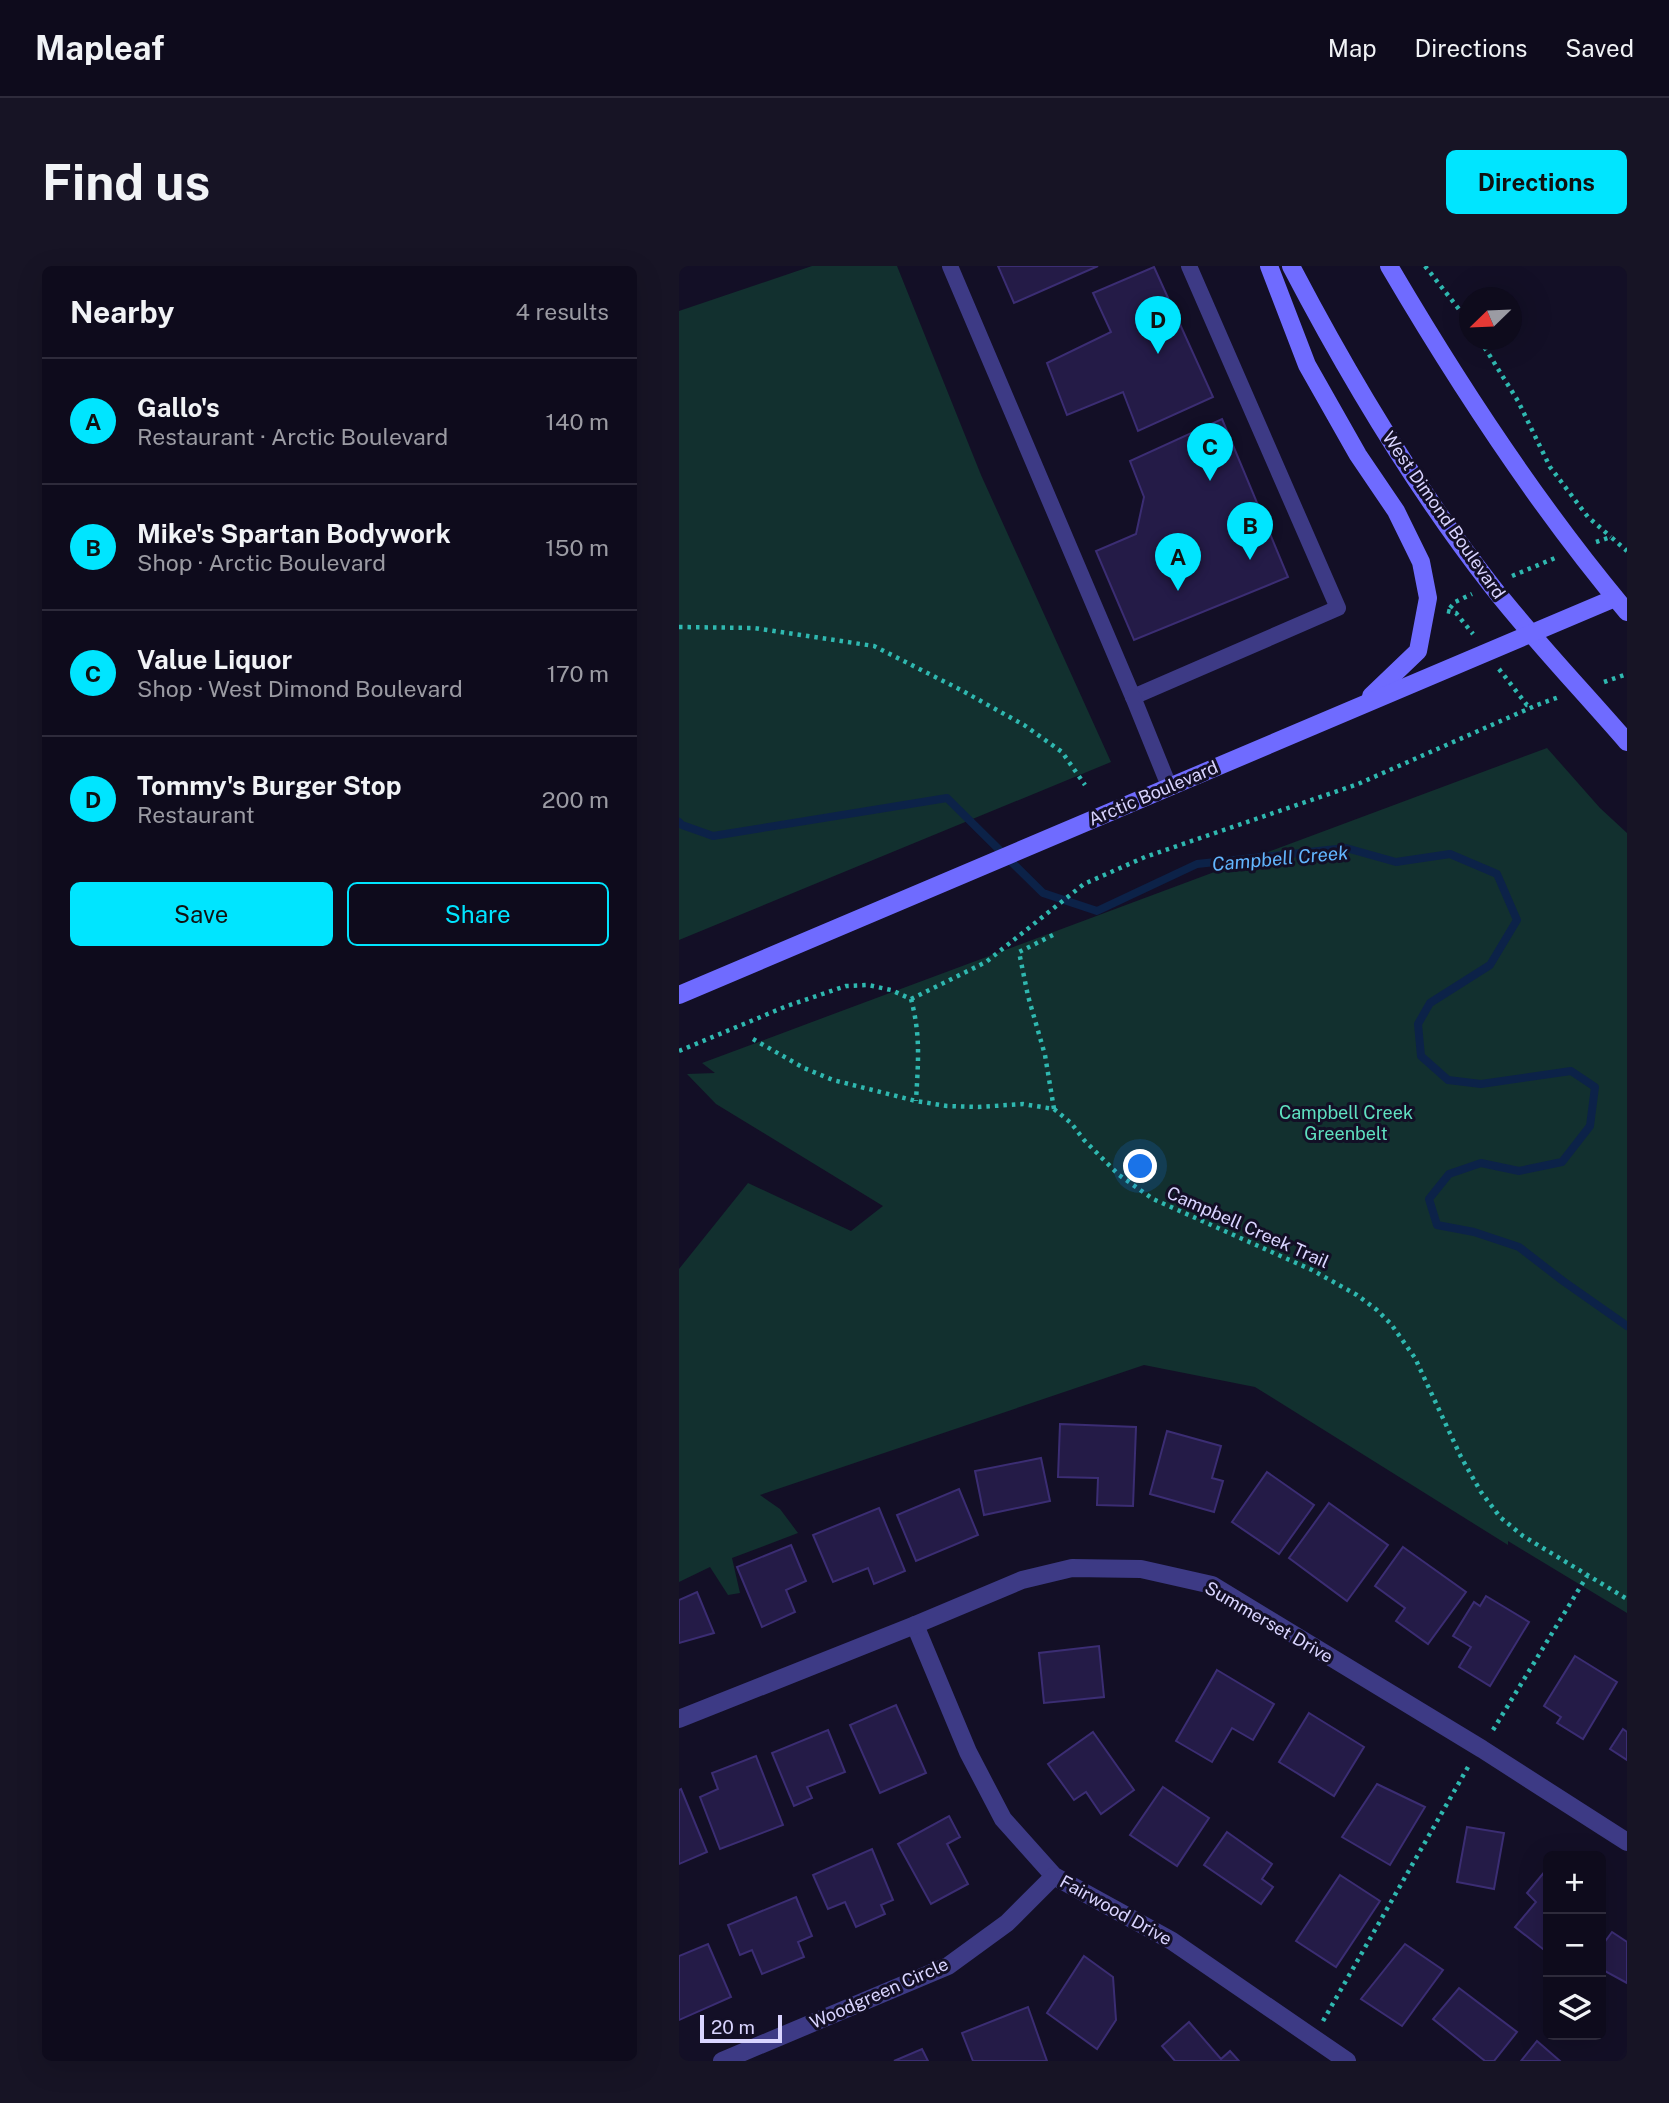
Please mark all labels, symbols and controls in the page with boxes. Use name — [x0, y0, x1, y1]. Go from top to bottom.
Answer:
text: Mapleaf — [35, 29, 164, 67]
text: Map — [1328, 34, 1377, 62]
text: Directions — [1415, 34, 1527, 62]
text: Saved — [1565, 34, 1634, 62]
button: Directions — [1446, 150, 1627, 214]
text: Find us — [42, 153, 210, 211]
north arrow — [1459, 287, 1522, 350]
text: Nearby — [70, 294, 174, 330]
pin: D — [1135, 296, 1181, 354]
text: 4 results — [515, 298, 609, 325]
text: Gallo's — [137, 392, 220, 423]
text: A — [85, 408, 101, 435]
text: 140 m — [546, 408, 609, 435]
text: Restaurant · Arctic Boulevard — [137, 423, 448, 450]
pin: C — [1187, 423, 1233, 481]
street label: West Dimond Boulevard — [1378, 427, 1510, 603]
pin: B — [1227, 502, 1273, 560]
text: Mike's Spartan Bodywork — [137, 518, 451, 549]
pin: A — [1155, 533, 1201, 591]
text: B — [85, 534, 101, 561]
text: 150 m — [545, 534, 609, 561]
text: Shop · Arctic Boulevard — [137, 549, 386, 576]
text: Value Liquor — [137, 644, 292, 675]
text: C — [85, 660, 101, 687]
text: 170 m — [547, 660, 609, 687]
text: Shop · West Dimond Boulevard — [137, 675, 463, 702]
street label: Arctic Boulevard — [1085, 756, 1221, 830]
text: Tommy's Burger Stop — [137, 770, 401, 801]
text: D — [85, 786, 101, 813]
text: 200 m — [542, 786, 609, 813]
text: Restaurant — [137, 801, 255, 828]
water label: Campbell Creek — [1211, 841, 1350, 875]
button: Save — [70, 882, 333, 946]
button: Share — [347, 882, 609, 946]
park label: Campbell Creek Greenbelt — [1279, 1102, 1413, 1144]
your location — [1123, 1149, 1157, 1183]
street label: Campbell Creek Trail — [1164, 1182, 1332, 1272]
street label: Summerset Drive — [1201, 1577, 1337, 1667]
map controls — [1543, 1851, 1606, 2040]
button: + — [1543, 1851, 1606, 1914]
street label: Fairwood Drive — [1056, 1871, 1176, 1949]
button: − — [1543, 1914, 1606, 1977]
street label: Woodgreen Circle — [806, 1953, 952, 2033]
button: layers — [1543, 1977, 1606, 2040]
scale bar — [700, 2012, 782, 2044]
text: 20 m — [711, 2016, 755, 2038]

